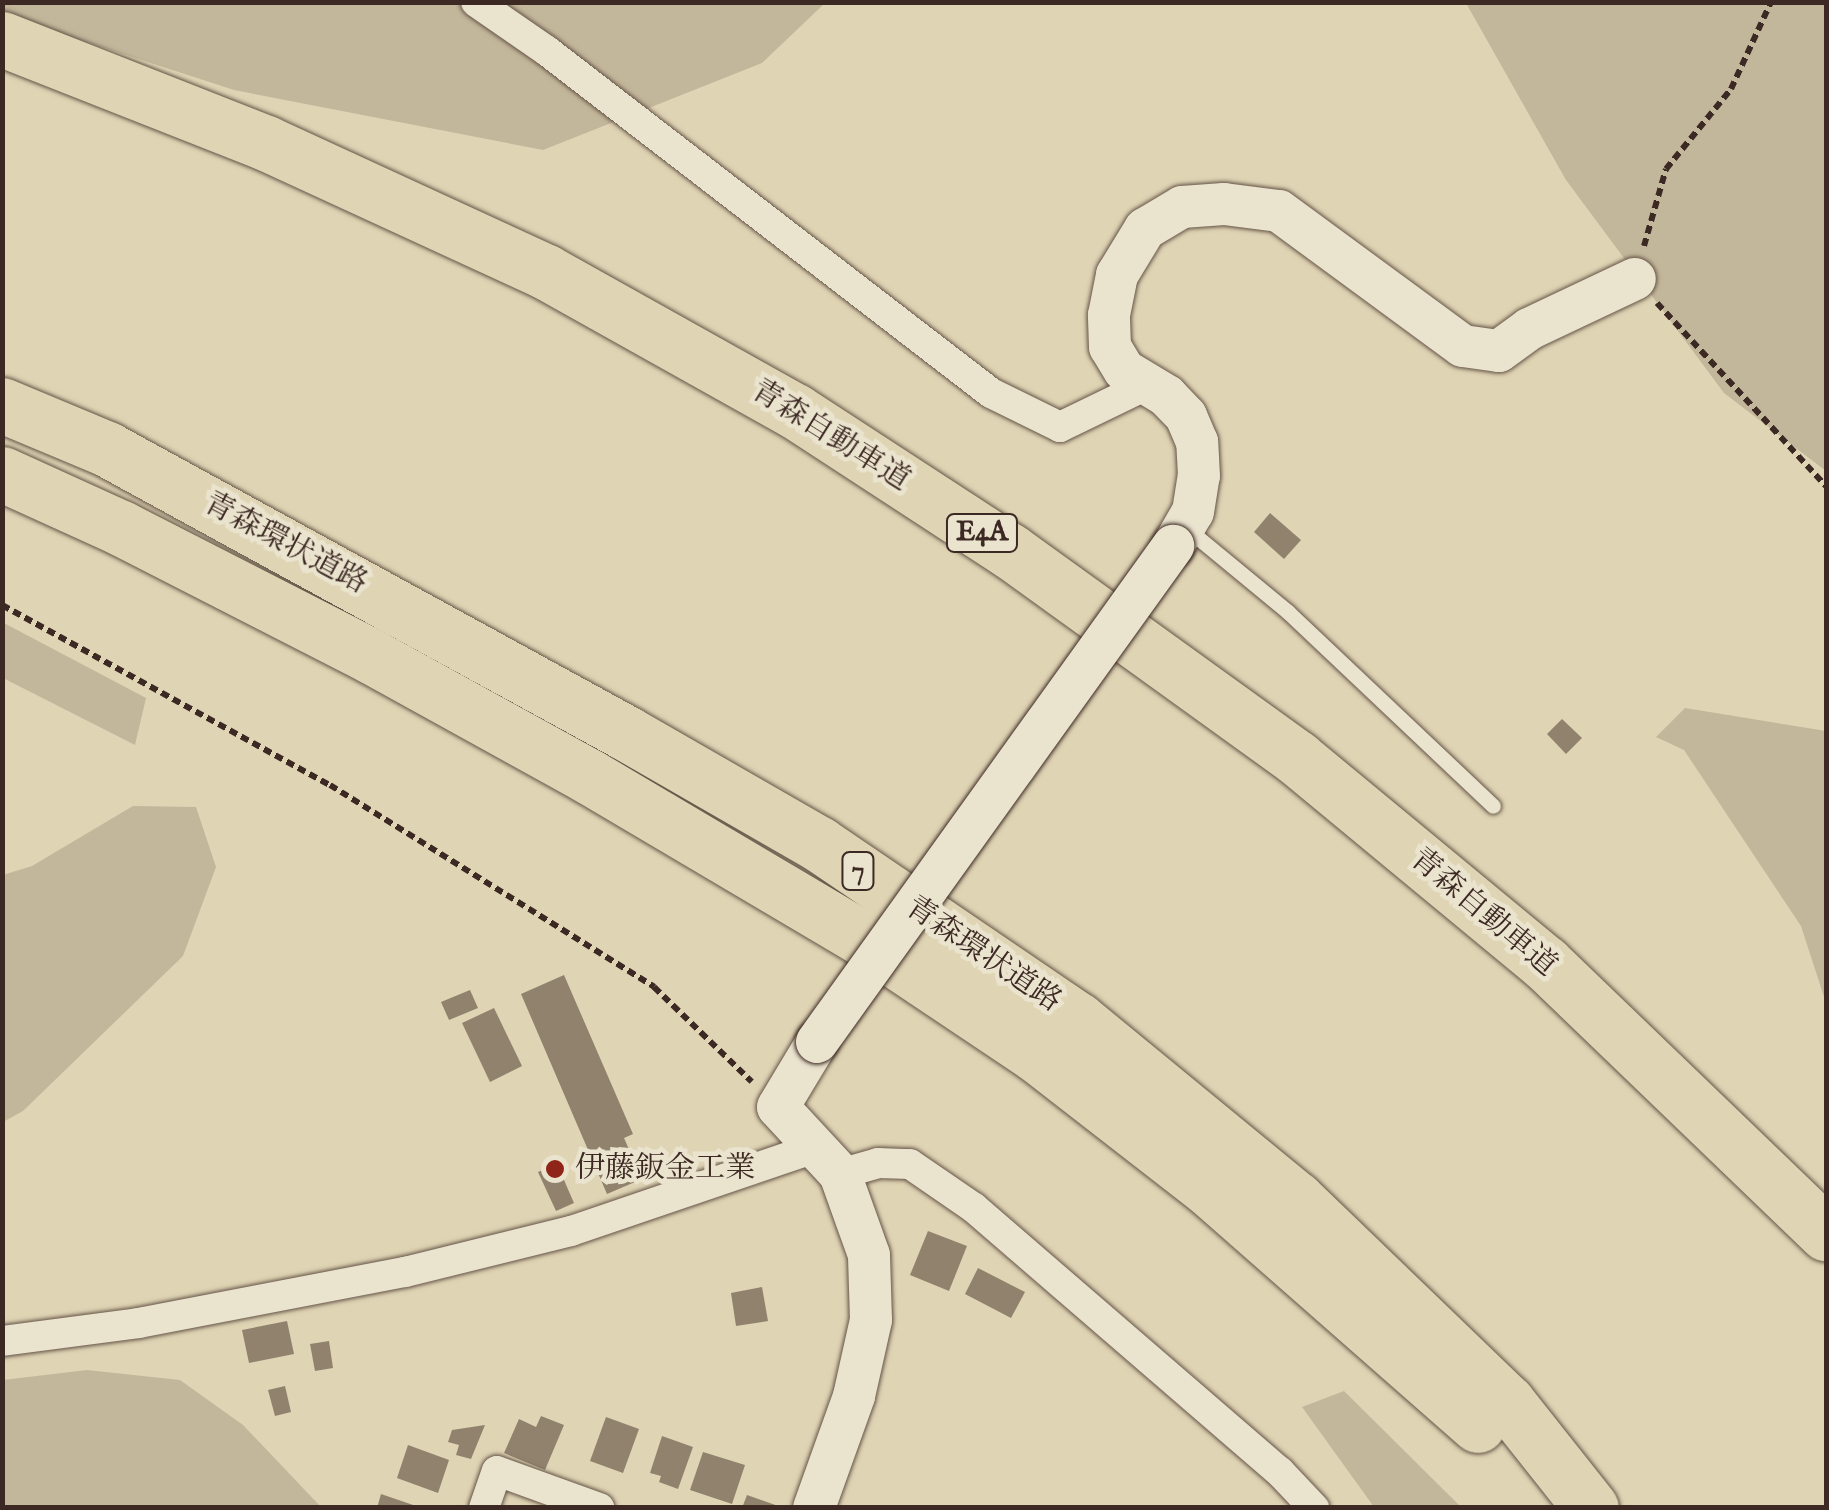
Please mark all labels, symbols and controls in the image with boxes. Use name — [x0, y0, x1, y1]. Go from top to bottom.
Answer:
street label: 青森自動車道 — [744, 373, 916, 499]
street label: 青森環状道路 — [197, 486, 373, 602]
road number: E4A — [944, 510, 1020, 556]
street label: 青森自動車道 — [1402, 841, 1564, 985]
road number: 7 — [840, 848, 876, 894]
street label: 青森環状道路 — [898, 890, 1068, 1020]
place label: 伊藤鈑金工業 — [575, 1151, 755, 1187]
marker: 伊藤鈑金工業 — [544, 1158, 566, 1180]

